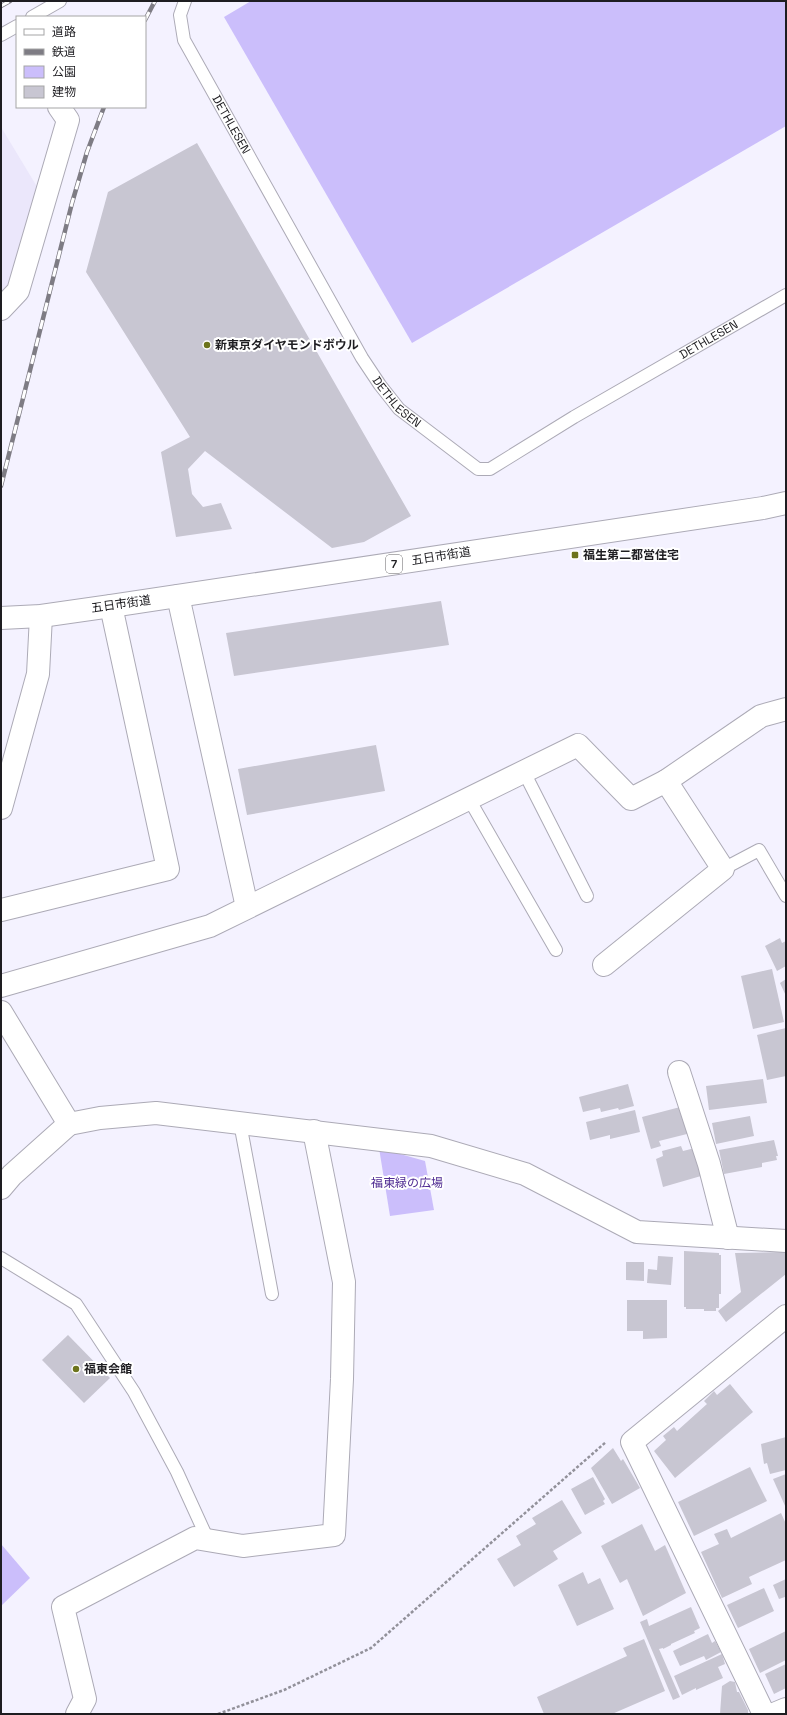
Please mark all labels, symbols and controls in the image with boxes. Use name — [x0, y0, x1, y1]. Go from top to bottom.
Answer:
legend — [16, 16, 146, 108]
text: 道路 — [52, 24, 76, 40]
text: 鉄道 — [52, 44, 76, 60]
text: 公園 — [52, 64, 76, 80]
text: 建物 — [52, 84, 76, 100]
street label: DETHLESEN — [208, 92, 254, 157]
street label: DETHLESEN — [676, 316, 741, 363]
place label: 新東京ダイヤモンドボウル — [215, 337, 359, 353]
marker: 新東京ダイヤモンドボウル — [202, 340, 212, 350]
street label: DETHLESEN — [369, 373, 424, 431]
street label: 五日市街道 — [410, 543, 472, 569]
place label: 福生第二都営住宅 — [583, 547, 679, 563]
marker: 福生第二都営住宅 — [570, 550, 580, 560]
road number: 7 — [386, 555, 402, 573]
street label: 五日市街道 — [90, 592, 152, 616]
park label: 福東緑の広場 — [371, 1175, 443, 1191]
place label: 福東会館 — [84, 1361, 132, 1377]
marker: 福東会館 — [71, 1364, 81, 1374]

